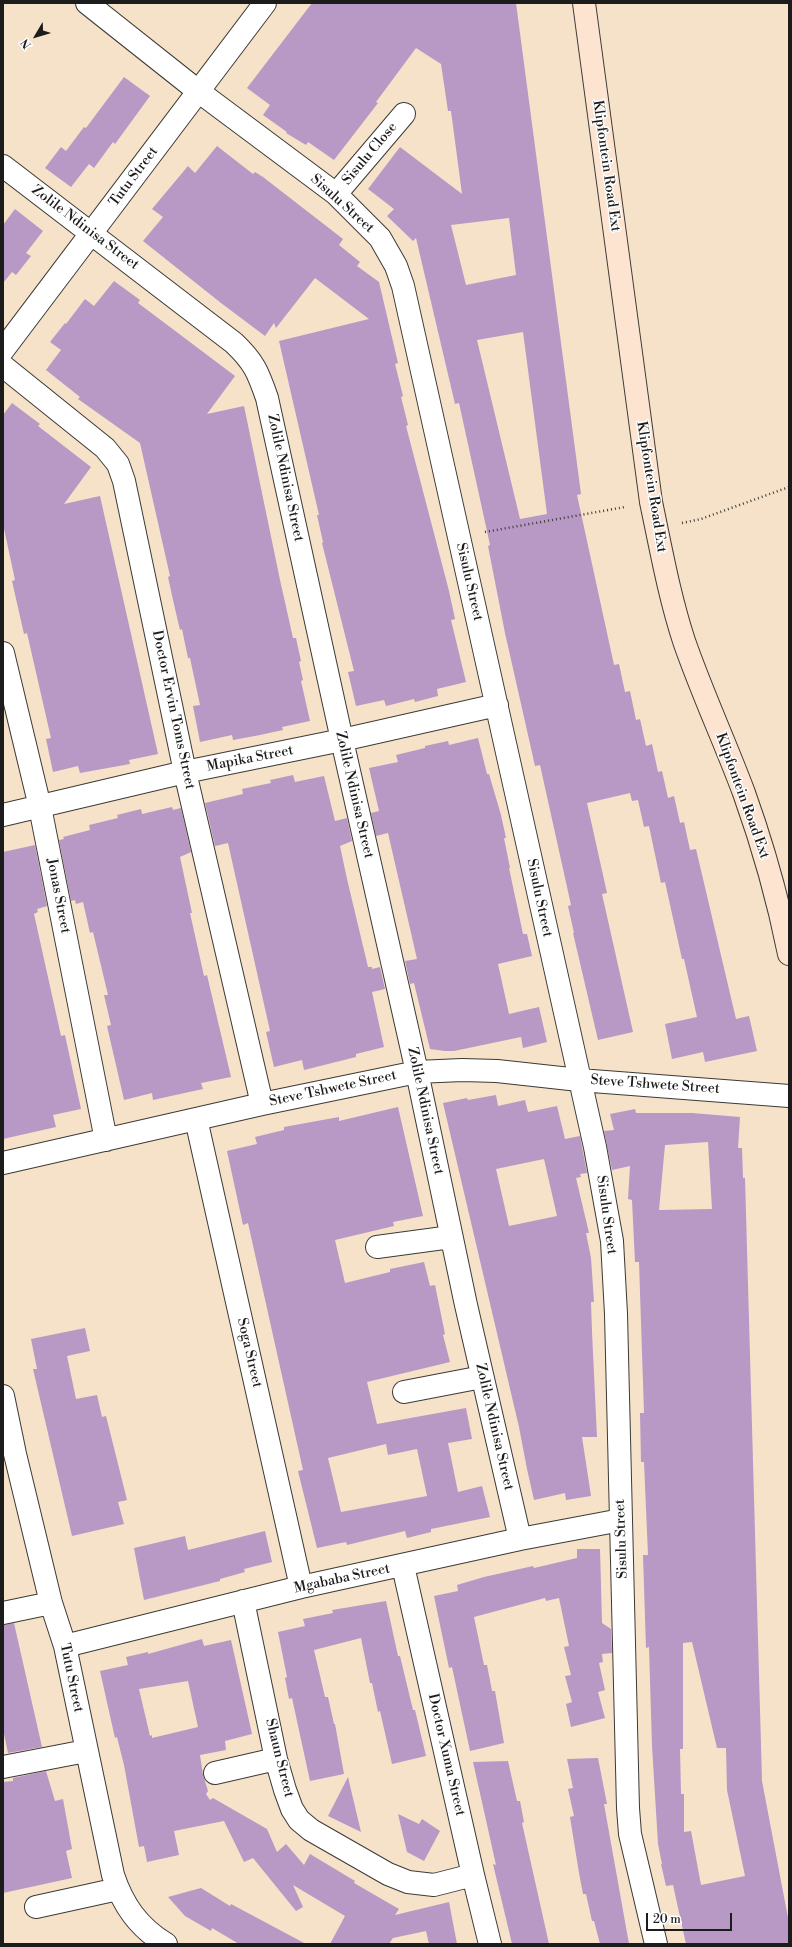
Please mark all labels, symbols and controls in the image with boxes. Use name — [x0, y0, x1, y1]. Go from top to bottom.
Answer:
north arrow — [16, 16, 56, 56]
text: N — [18, 36, 35, 51]
street label: Klipfontein Road Ext — [588, 99, 624, 233]
street label: Sisulu Close — [339, 119, 401, 189]
street label: Tutu Street — [106, 144, 162, 210]
street label: Sisulu Street — [307, 171, 377, 237]
street label: Zolile Ndinisa Street — [28, 182, 142, 274]
street label: Zolile Ndinisa Street — [263, 413, 307, 543]
street label: Klipfontein Road Ext — [632, 420, 670, 554]
street label: Sisulu Street — [452, 541, 486, 623]
street label: Doctor Ervin Toms Street — [148, 629, 198, 791]
street label: Zolile Ndinisa Street — [331, 730, 377, 860]
street label: Klipfontein Road Ext — [711, 731, 773, 861]
street label: Mapika Street — [205, 742, 295, 776]
street label: Jonas Street — [42, 857, 74, 935]
street label: Sisulu Street — [522, 857, 556, 939]
street label: Zolile Ndinisa Street — [403, 1046, 447, 1176]
street label: Steve Tshwete Street — [268, 1067, 398, 1111]
street label: Steve Tshwete Street — [590, 1072, 720, 1098]
street label: Sisulu Street — [592, 1174, 620, 1256]
street label: Soga Street — [233, 1316, 265, 1390]
street label: Zolile Ndinisa Street — [471, 1362, 517, 1492]
street label: Sisulu Street — [612, 1499, 632, 1579]
street label: Mgababa Street — [292, 1561, 392, 1597]
street label: Tutu Street — [55, 1642, 87, 1714]
street label: Doctor Xuma Street — [424, 1692, 468, 1818]
street label: Shaun Street — [261, 1717, 297, 1799]
scale bar — [648, 1905, 734, 1931]
text: 20 m — [653, 1912, 681, 1927]

